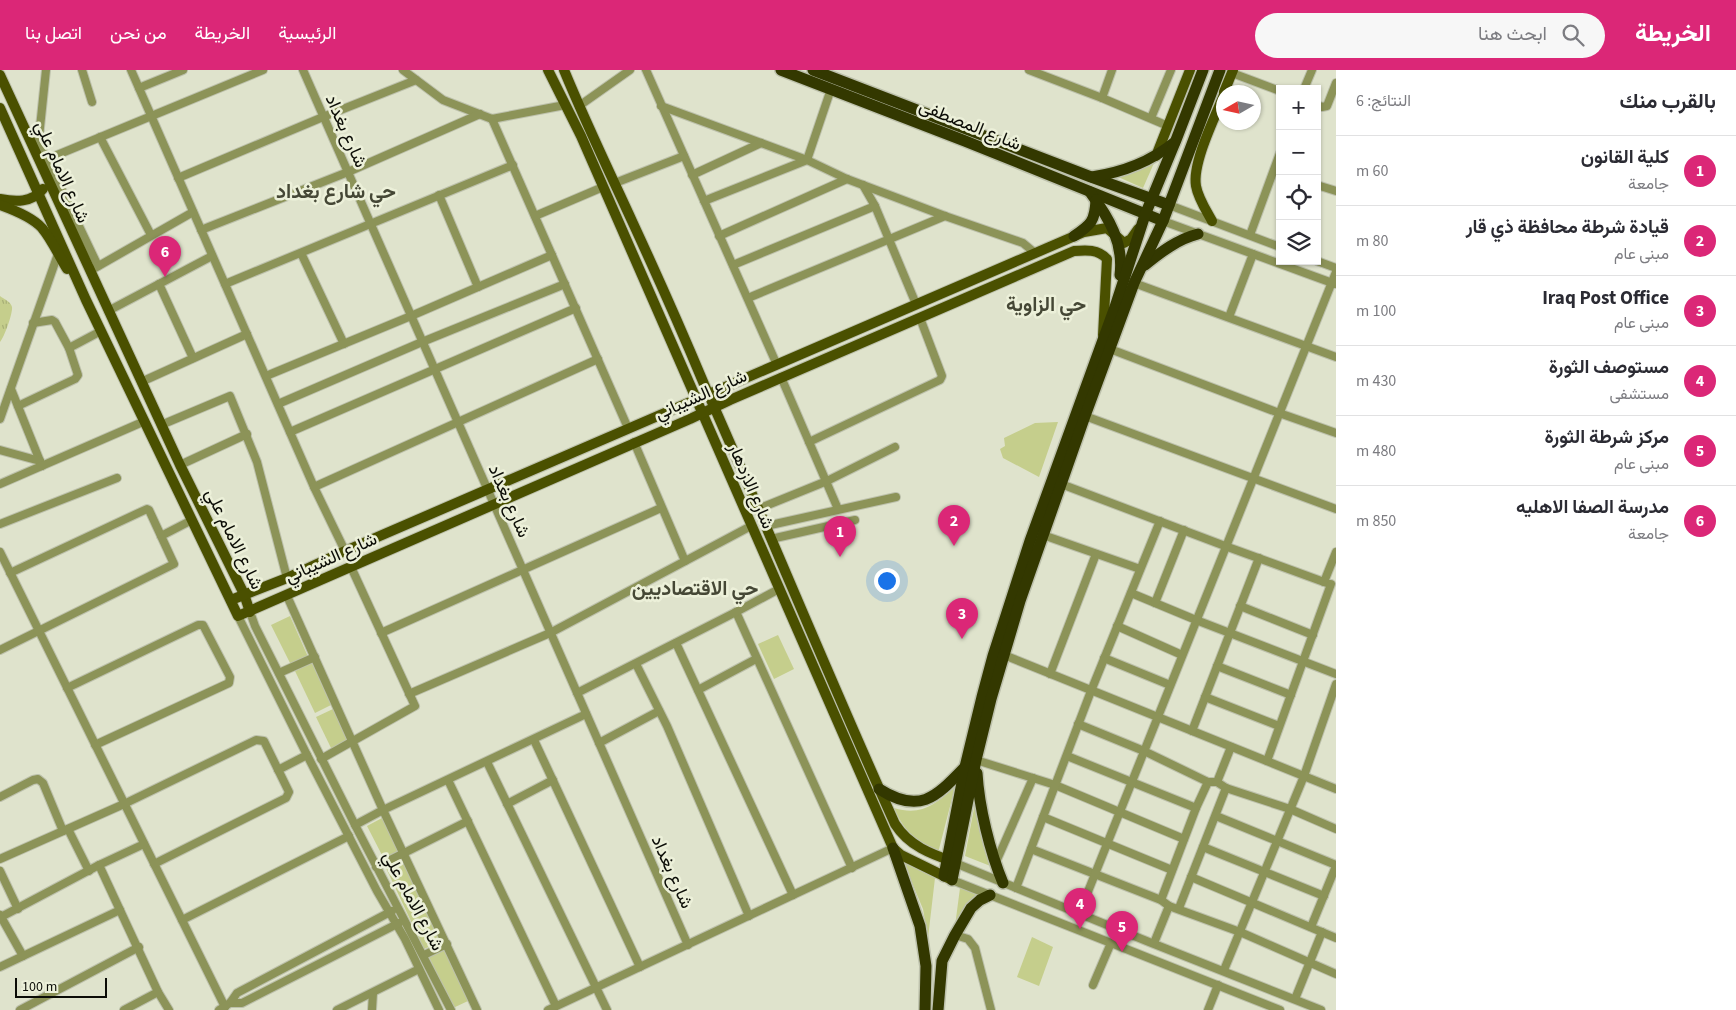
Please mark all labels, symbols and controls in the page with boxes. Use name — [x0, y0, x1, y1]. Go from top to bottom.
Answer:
search box — [1255, 13, 1605, 58]
text: الخريطة — [1635, 16, 1711, 51]
text: اتصل بنا — [25, 21, 82, 46]
text: من نحن — [110, 21, 167, 46]
text: الخريطة — [195, 21, 250, 46]
text: الرئيسية — [278, 21, 336, 46]
text: ابحث هنا — [1478, 21, 1547, 48]
icon: search — [1559, 21, 1587, 49]
north arrow — [1216, 85, 1261, 130]
map controls — [1276, 85, 1321, 265]
button: + — [1276, 85, 1321, 130]
text: بالقرب منك — [1620, 86, 1716, 116]
street label: شارع بغداد — [319, 90, 373, 172]
text: النتائج: 6 — [1356, 90, 1411, 112]
street label: شارع المصطفى — [915, 93, 1025, 157]
street label: شارع الامام علي — [26, 117, 96, 228]
button: − — [1276, 130, 1321, 175]
text: كلية القانون — [1581, 144, 1669, 171]
text: 60 m — [1356, 160, 1388, 182]
text: 1 — [1696, 160, 1704, 182]
text: جامعة — [1628, 173, 1669, 195]
button: locate — [1276, 175, 1321, 220]
district label: حي شارع بغداد — [276, 178, 396, 208]
text: قيادة شرطة محافظة ذي قار — [1466, 214, 1669, 241]
button: layers — [1276, 220, 1321, 265]
text: 80 m — [1356, 230, 1388, 252]
text: 2 — [1696, 230, 1704, 252]
pin: 6 — [149, 236, 181, 277]
text: مبنى عام — [1614, 243, 1669, 265]
text: Iraq Post Office — [1542, 285, 1669, 312]
district label: حي الزاوية — [1006, 291, 1086, 321]
text: 100 m — [1356, 300, 1396, 322]
text: 3 — [1696, 300, 1704, 322]
text: مبنى عام — [1614, 312, 1669, 334]
text: مستوصف الثورة — [1549, 354, 1669, 381]
street label: شارع الشيباني — [651, 364, 752, 428]
text: 430 m — [1356, 370, 1396, 392]
text: 4 — [1696, 370, 1704, 392]
text: مستشفى — [1609, 383, 1669, 405]
text: مركز شرطة الثورة — [1545, 424, 1669, 451]
street label: شارع الازدهار — [721, 438, 780, 533]
text: 480 m — [1356, 440, 1396, 462]
text: 5 — [1696, 440, 1704, 462]
text: مبنى عام — [1614, 453, 1669, 475]
street label: شارع بغداد — [482, 460, 536, 542]
street label: شارع الامام علي — [197, 484, 269, 595]
text: مدرسة الصفا الاهليه — [1516, 494, 1669, 521]
pin: 2 — [938, 505, 970, 546]
text: 850 m — [1356, 510, 1396, 532]
text: 6 — [1696, 510, 1704, 532]
pin: 1 — [824, 516, 856, 557]
text: جامعة — [1628, 523, 1669, 545]
street label: شارع الشيباني — [281, 527, 382, 591]
your location — [874, 568, 900, 594]
district label: حي الاقتصاديين — [632, 575, 758, 605]
pin: 3 — [946, 598, 978, 639]
street label: شارع بغداد — [645, 831, 699, 913]
street label: شارع الامام علي — [374, 847, 450, 956]
pin: 4 — [1064, 888, 1096, 929]
pin: 5 — [1106, 911, 1138, 952]
scale bar — [15, 975, 108, 998]
text: 100 m — [22, 977, 57, 997]

